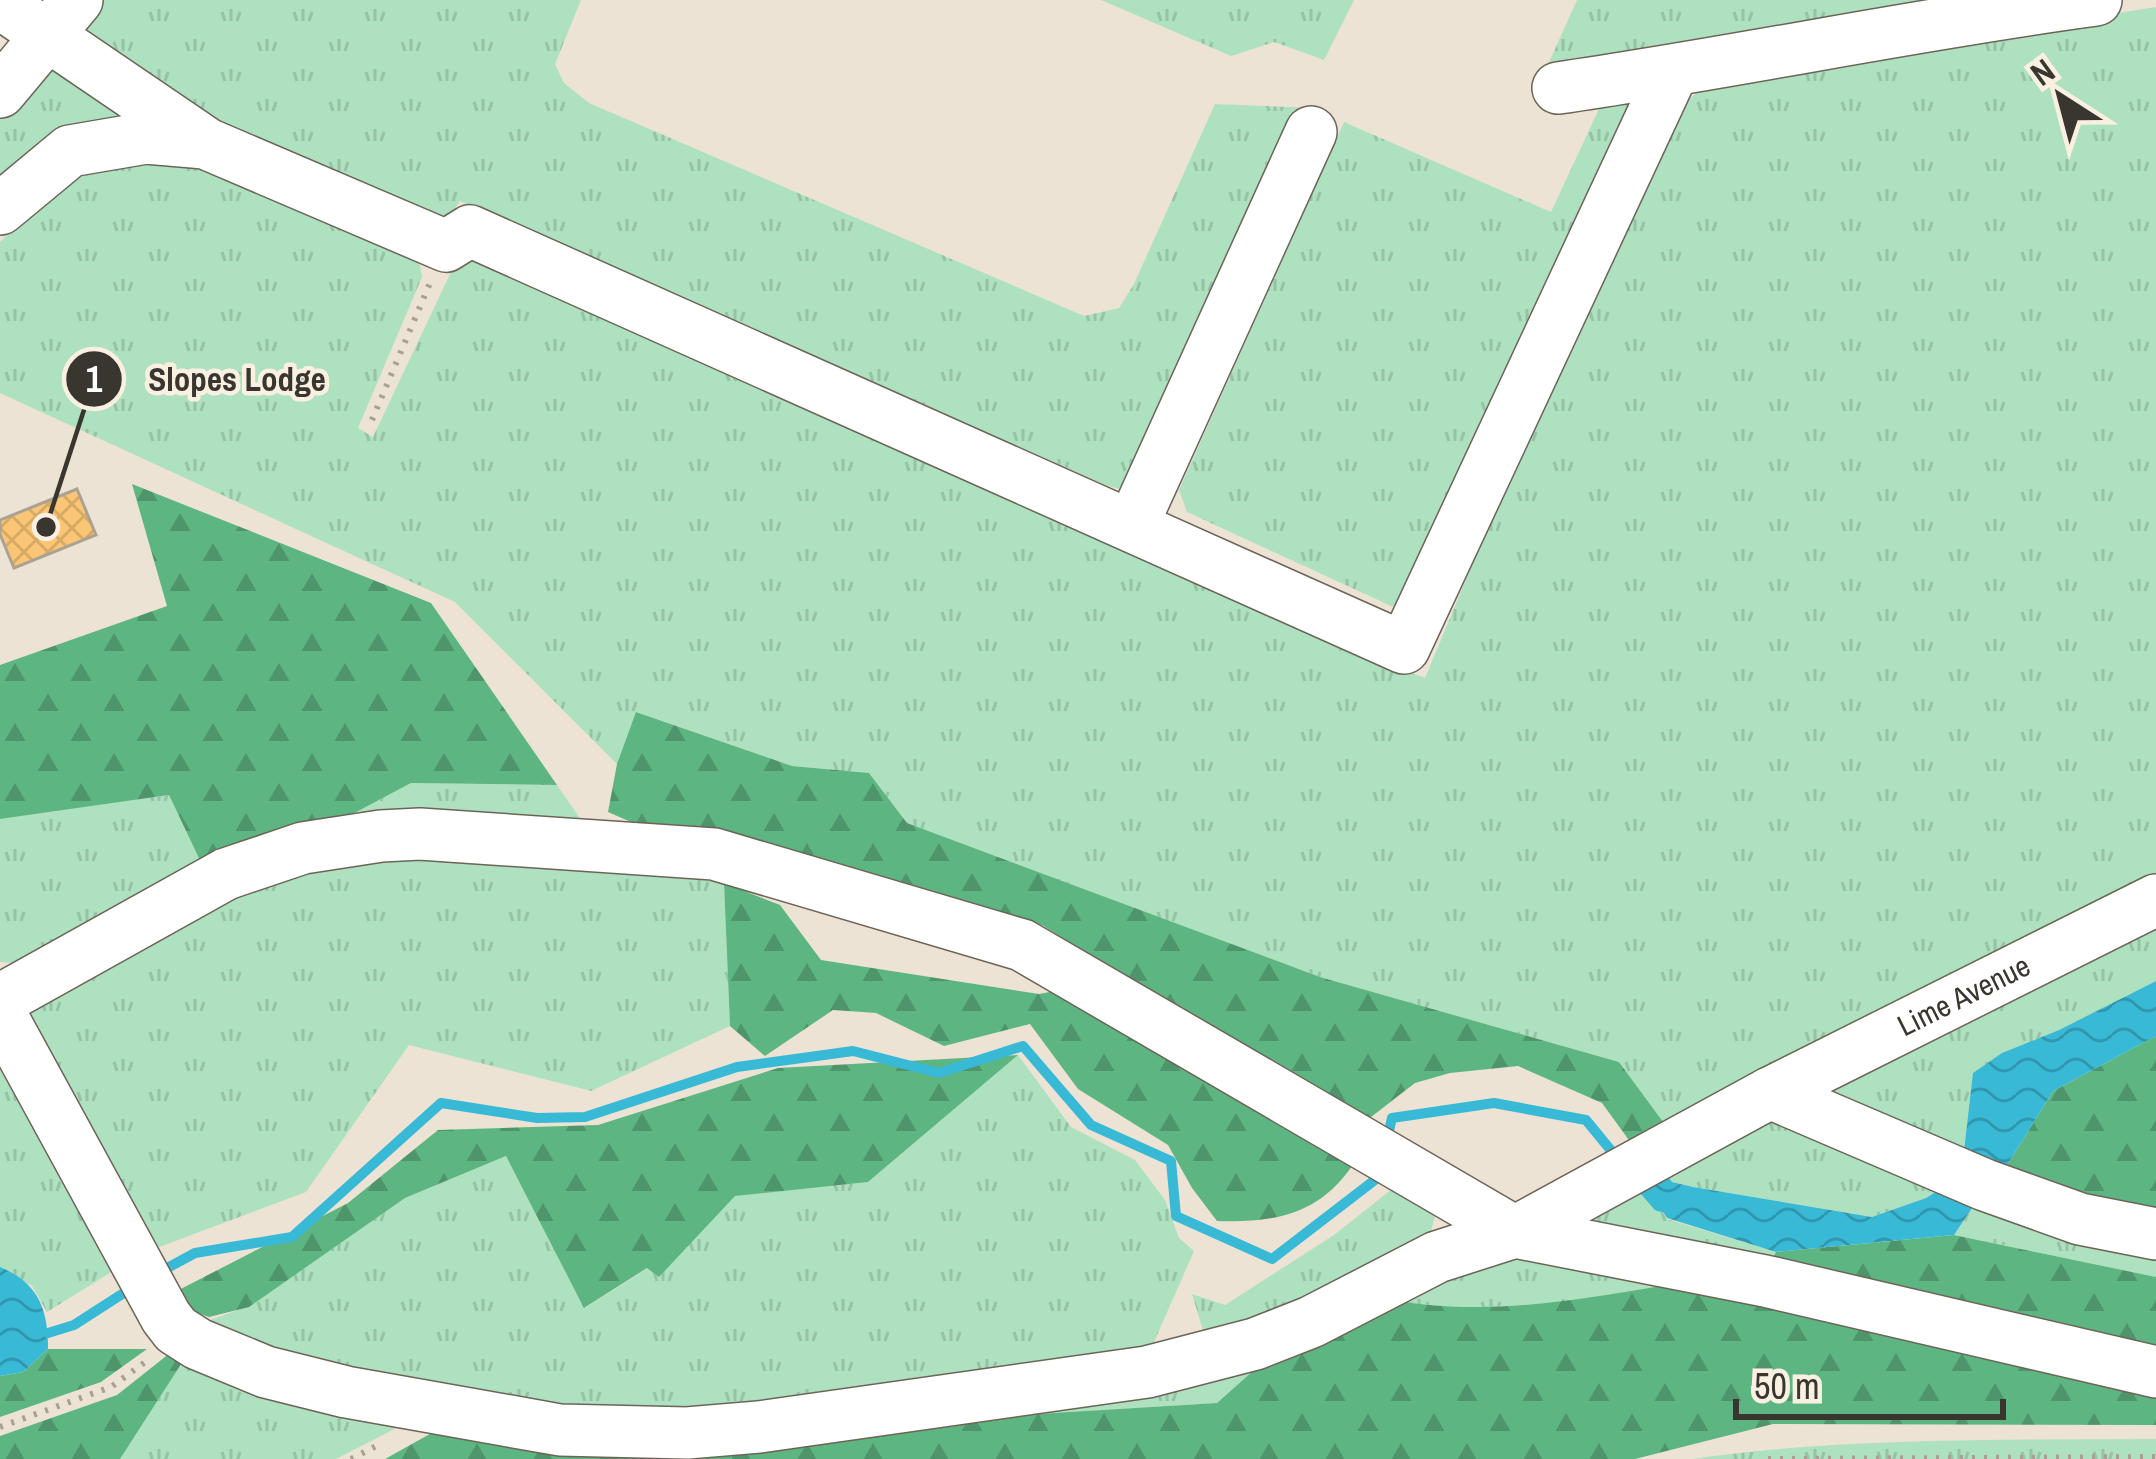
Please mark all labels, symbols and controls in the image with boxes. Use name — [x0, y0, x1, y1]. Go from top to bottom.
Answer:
north arrow — [2000, 36, 2120, 156]
text: N — [2022, 48, 2063, 95]
callout: Slopes Lodge — [64, 345, 350, 414]
text: 1 — [86, 355, 103, 403]
text: Slopes Lodge — [148, 357, 326, 401]
street label: Lime Avenue — [1890, 945, 2036, 1045]
scale bar — [1736, 1345, 2003, 1419]
text: 50 m — [1754, 1362, 1820, 1410]

